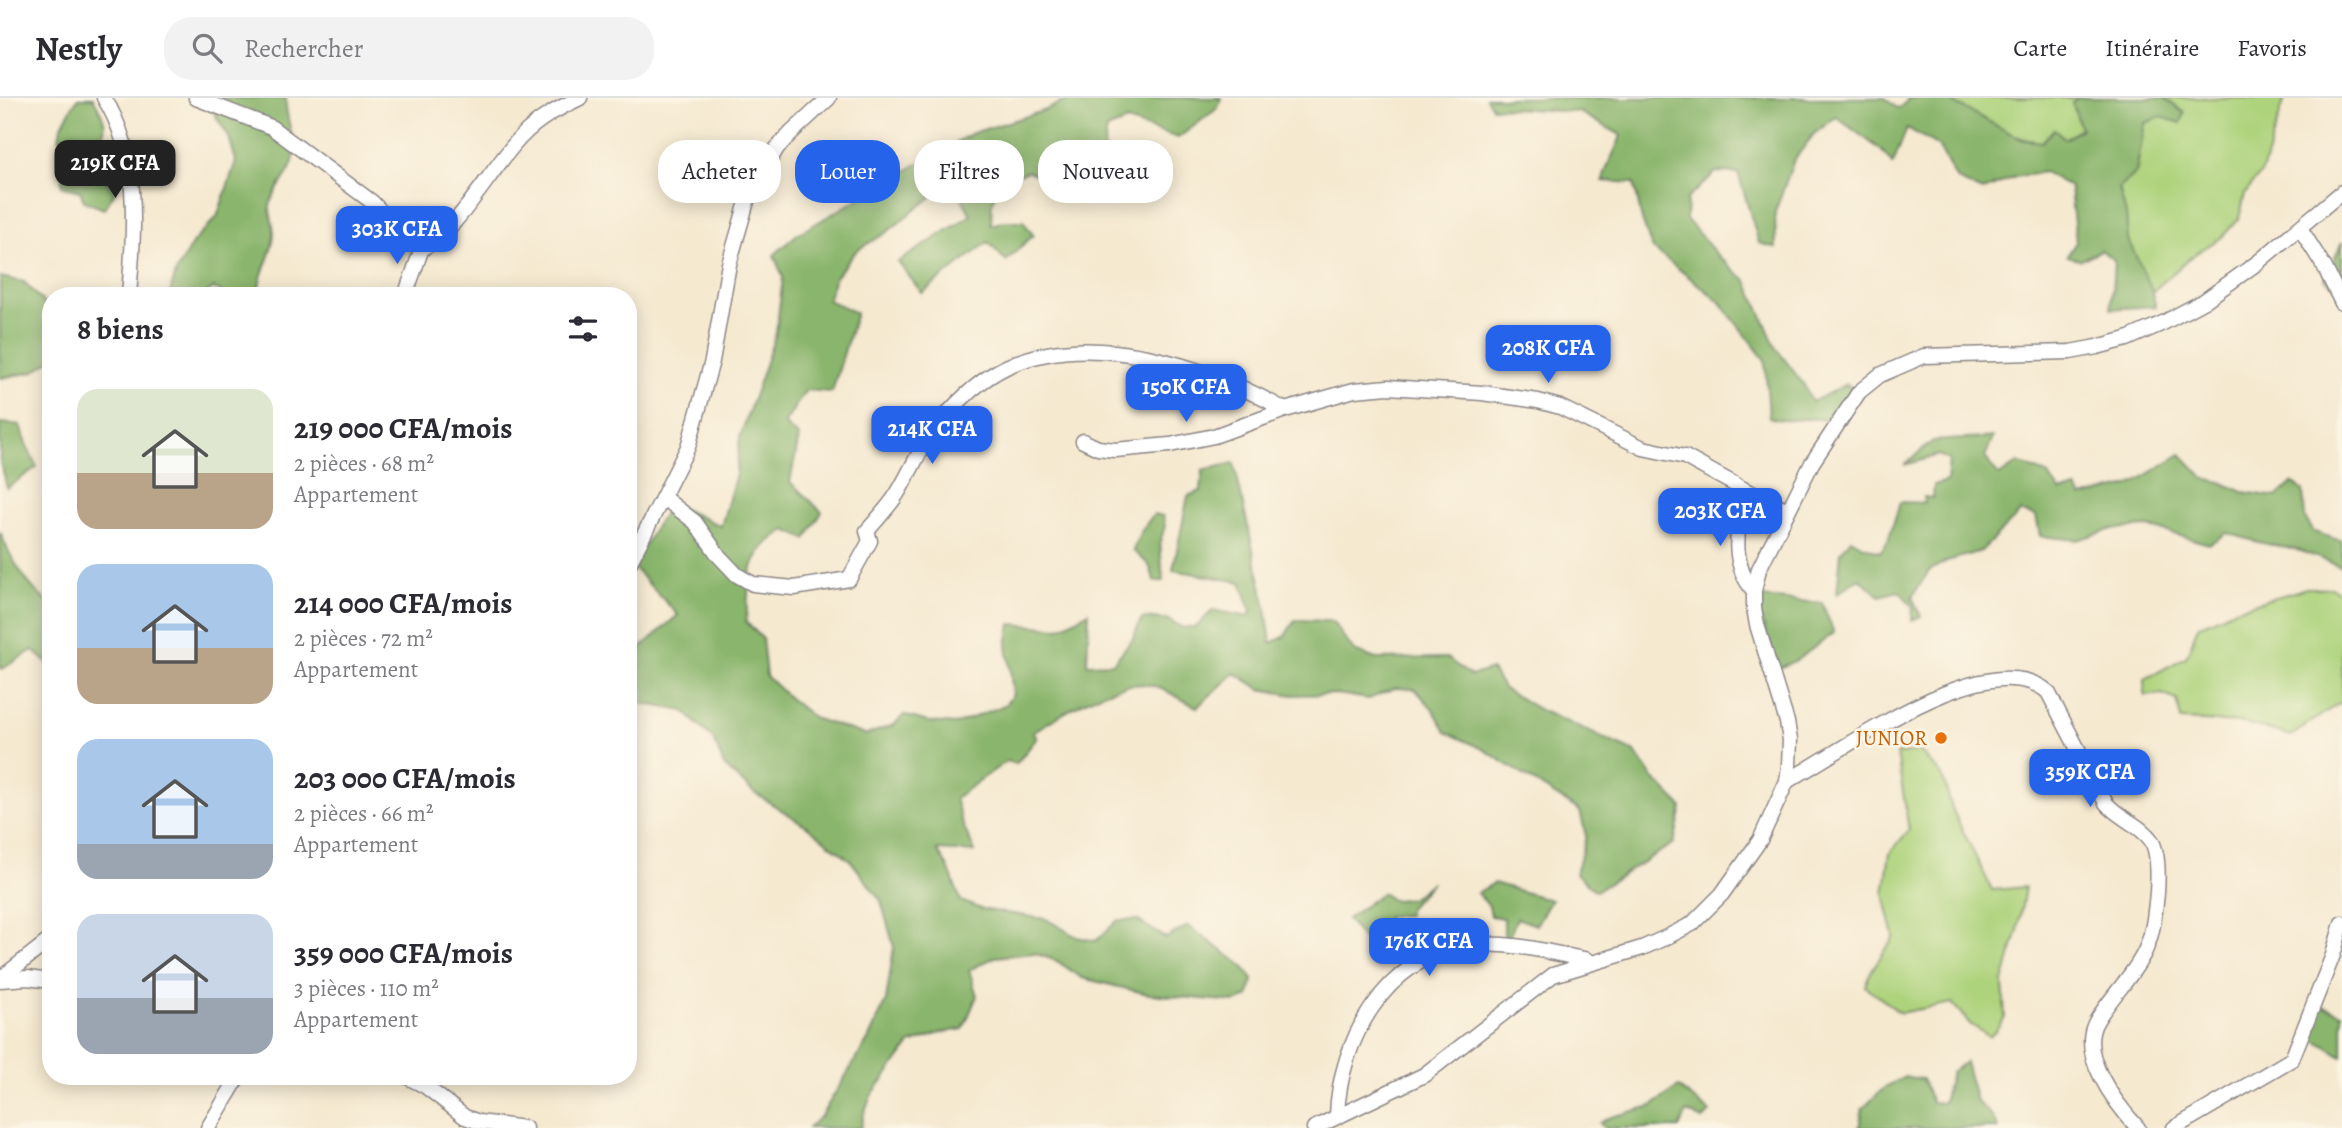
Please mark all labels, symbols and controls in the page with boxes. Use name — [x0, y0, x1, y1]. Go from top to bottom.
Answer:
search box — [164, 17, 654, 80]
text: Nestly — [35, 26, 122, 71]
icon: search — [188, 29, 226, 67]
text: Rechercher — [244, 31, 364, 66]
text: Carte — [2013, 32, 2067, 64]
text: Itinéraire — [2105, 32, 2199, 64]
text: Favoris — [2237, 32, 2307, 64]
pin: 219K CFA — [43, 140, 187, 200]
chip: Acheter — [658, 140, 781, 203]
chip: Louer — [795, 140, 900, 203]
chip: Filtres — [914, 140, 1024, 203]
chip: Nouveau — [1038, 140, 1173, 203]
text: 219K CFA — [70, 147, 160, 178]
pin: 303K CFA — [325, 206, 469, 266]
text: 303K CFA — [352, 213, 442, 244]
text: 8 biens — [77, 309, 164, 349]
icon: filters — [564, 310, 602, 348]
pin: 208K CFA — [1476, 326, 1620, 385]
text: 208K CFA — [1502, 332, 1594, 363]
pin: 150K CFA — [1114, 364, 1258, 424]
text: 150K CFA — [1142, 371, 1230, 402]
pin: 214K CFA — [860, 406, 1004, 466]
text: 219 000 CFA/mois — [294, 408, 512, 448]
text: 214K CFA — [887, 413, 977, 444]
icon: home — [133, 417, 217, 501]
text: 2 pièces · 68 m² — [294, 448, 434, 479]
text: Appartement — [294, 479, 418, 510]
pin: 203K CFA — [1648, 489, 1792, 548]
text: 203K CFA — [1674, 495, 1766, 526]
text: 214 000 CFA/mois — [294, 583, 513, 623]
icon: home — [133, 592, 217, 676]
text: 2 pièces · 72 m² — [294, 623, 433, 654]
text: Appartement — [294, 654, 418, 685]
place label: JUNIOR — [1856, 724, 1927, 752]
marker: JUNIOR — [1933, 730, 1949, 746]
pin: 359K CFA — [2018, 750, 2162, 809]
text: 359K CFA — [2045, 756, 2135, 787]
text: 203 000 CFA/mois — [294, 758, 516, 798]
icon: home — [133, 767, 217, 851]
text: 2 pièces · 66 m² — [294, 798, 434, 829]
text: Appartement — [294, 829, 418, 860]
pin: 176K CFA — [1357, 918, 1501, 978]
text: 176K CFA — [1385, 925, 1473, 956]
text: 359 000 CFA/mois — [294, 933, 513, 973]
icon: home — [133, 942, 217, 1026]
text: 3 pièces · 110 m² — [294, 973, 439, 1004]
text: Appartement — [294, 1004, 418, 1035]

